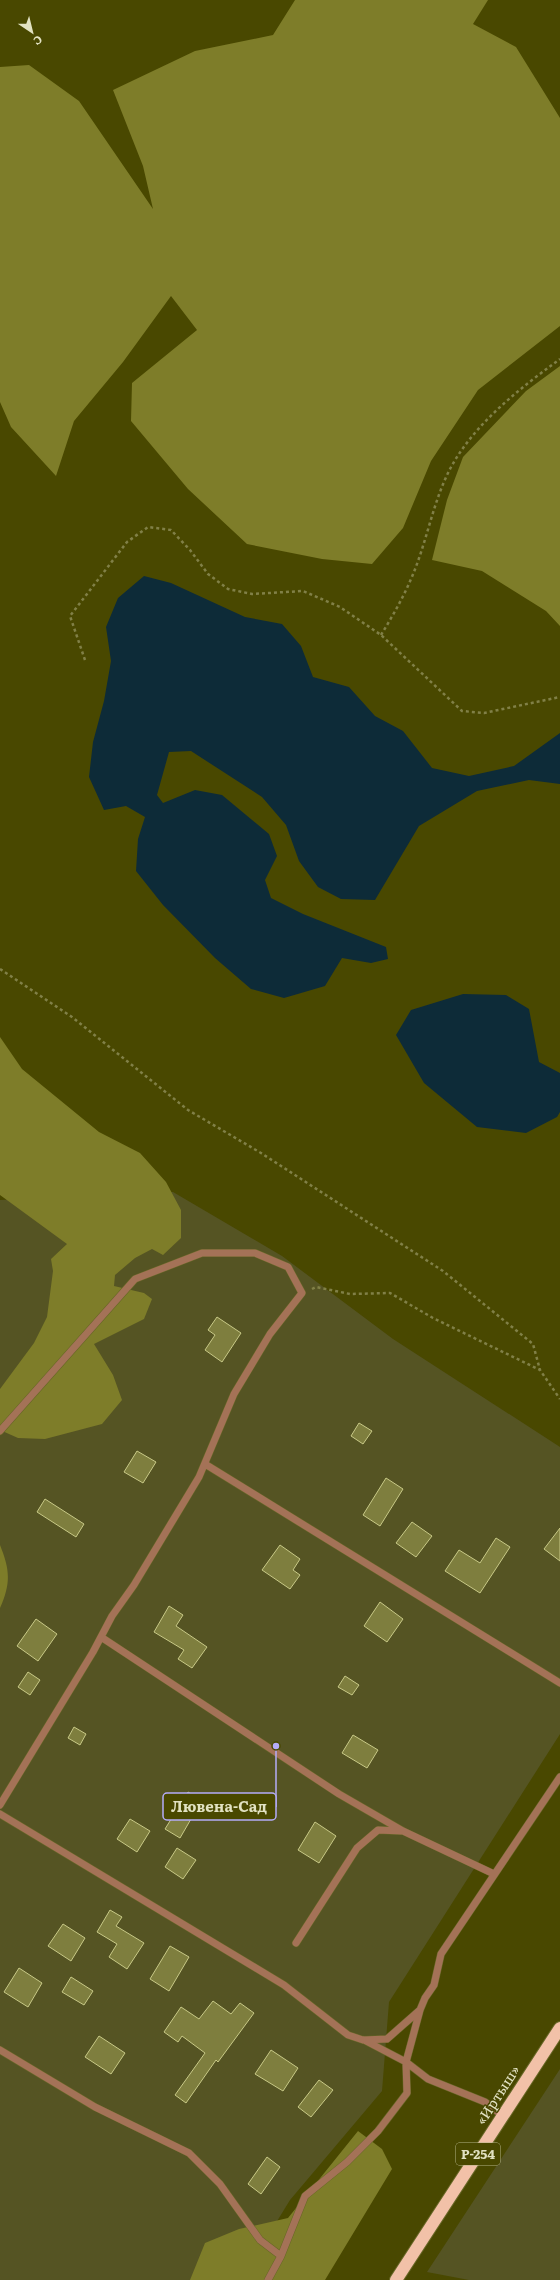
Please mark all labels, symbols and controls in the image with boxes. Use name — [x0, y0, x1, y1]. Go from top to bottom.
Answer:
north arrow — [12, 12, 52, 52]
text: С — [30, 32, 46, 50]
callout: Лювена-Сад — [163, 1793, 276, 1820]
text: Лювена-Сад — [171, 1794, 268, 1817]
street label: «Иртыш» — [470, 2061, 524, 2128]
road number: Р-254 — [456, 2143, 500, 2165]

